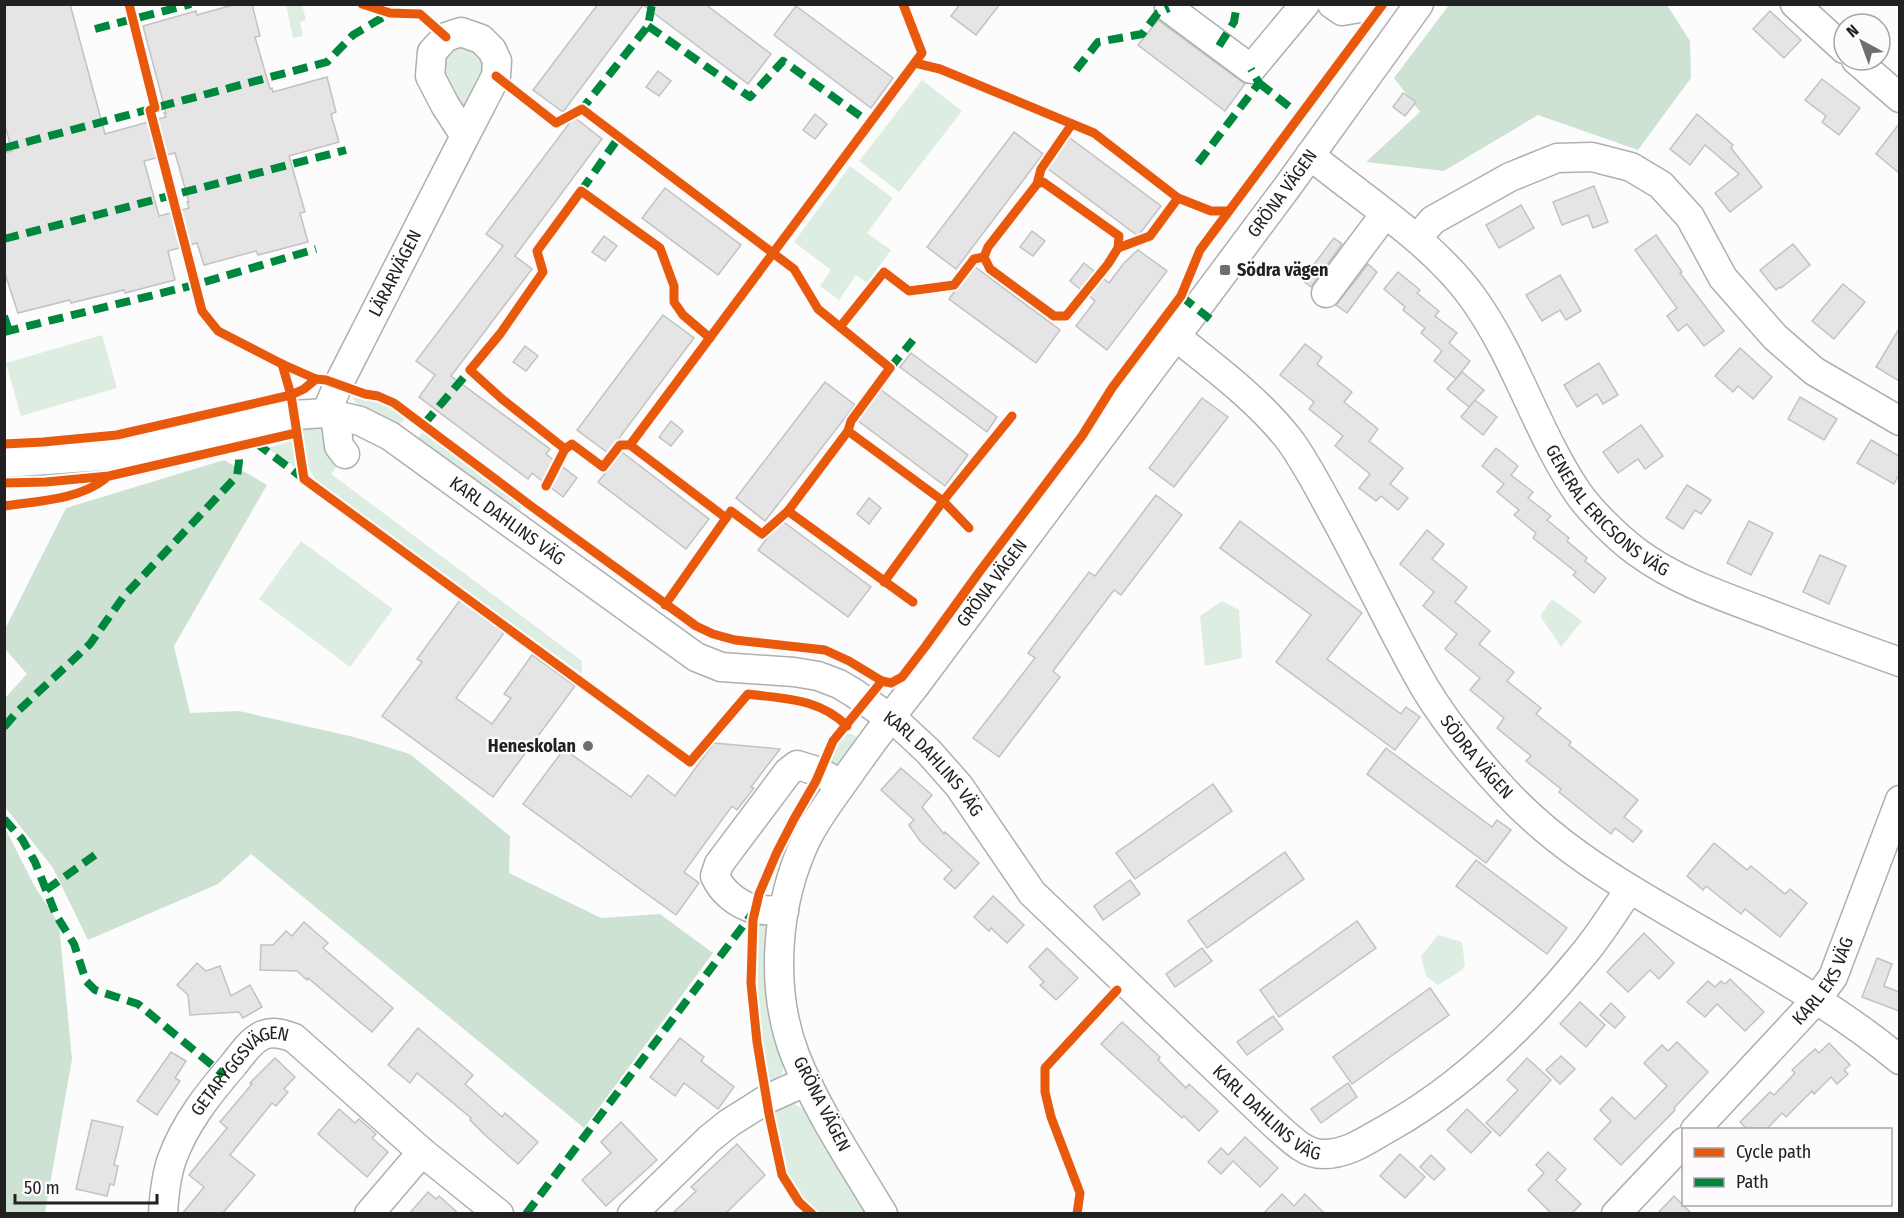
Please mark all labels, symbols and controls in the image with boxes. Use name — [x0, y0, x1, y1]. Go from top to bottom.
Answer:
north arrow — [1832, 12, 1892, 72]
text: N — [1843, 21, 1862, 41]
street label: GRÖNA VÄGEN — [1243, 145, 1322, 242]
street label: LÄRARVÄGEN — [364, 226, 426, 320]
place label: Södra vägen — [1237, 259, 1329, 281]
marker: Södra vägen — [1218, 263, 1232, 277]
street label: GENERAL ERICSONS VÄG — [1541, 441, 1673, 581]
street label: KARL DAHLINS VÄG — [445, 472, 569, 570]
street label: GRÖNA VÄGEN — [952, 535, 1032, 631]
street label: KARL DAHLINS VÄG — [879, 706, 987, 821]
street label: SÖDRA VÄGEN — [1435, 711, 1518, 803]
place label: Heneskolan — [488, 735, 576, 757]
marker: Heneskolan — [581, 739, 595, 753]
street label: KARL EKS VÄG — [1788, 934, 1858, 1029]
street label: GETARYGGSVÄGEN — [186, 1022, 291, 1120]
street label: GRÖNA VÄGEN — [789, 1053, 855, 1155]
street label: KARL DAHLINS VÄG — [1208, 1060, 1323, 1165]
legend — [1682, 1128, 1892, 1206]
text: Cycle path — [1736, 1141, 1811, 1163]
scale bar — [15, 1167, 158, 1205]
text: Path — [1736, 1171, 1769, 1193]
text: 50 m — [24, 1177, 60, 1199]

